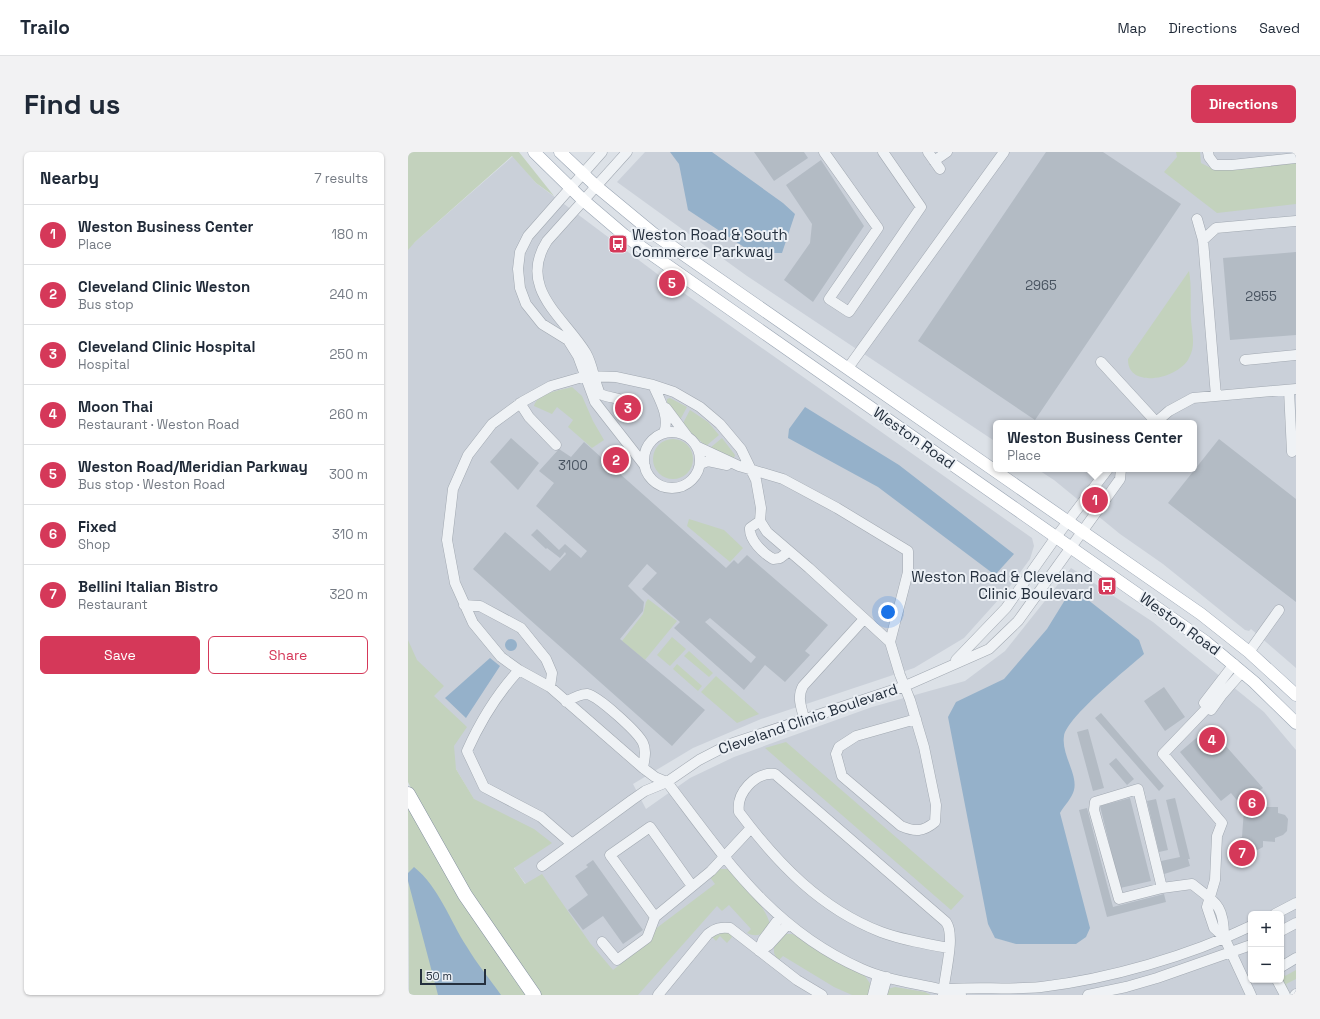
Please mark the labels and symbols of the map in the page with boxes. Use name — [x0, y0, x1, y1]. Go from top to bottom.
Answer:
place label: Weston Road & South Commerce Parkway — [632, 225, 788, 261]
bus stop icon: Weston Road & South Commerce Parkway — [607, 233, 629, 255]
pin: 5 — [659, 268, 685, 298]
house number: 2965 — [1025, 277, 1057, 294]
house number: 2955 — [1245, 288, 1277, 305]
pin: 3 — [615, 393, 641, 423]
street label: Weston Road — [870, 402, 959, 473]
pin: 2 — [603, 445, 629, 475]
house number: 3100 — [558, 457, 588, 474]
pin: 1 — [1082, 485, 1108, 515]
place label: Weston Road & Cleveland Clinic Boulevard — [911, 567, 1093, 603]
bus stop icon: Weston Road & Cleveland Clinic Boulevard — [1096, 575, 1118, 597]
street label: Weston Road — [1136, 588, 1224, 659]
your location — [878, 602, 898, 622]
street label: Cleveland Clinic Boulevard — [716, 679, 900, 758]
pin: 4 — [1199, 725, 1225, 755]
pin: 6 — [1239, 788, 1265, 818]
pin: 7 — [1229, 838, 1255, 868]
scale bar — [420, 967, 486, 986]

